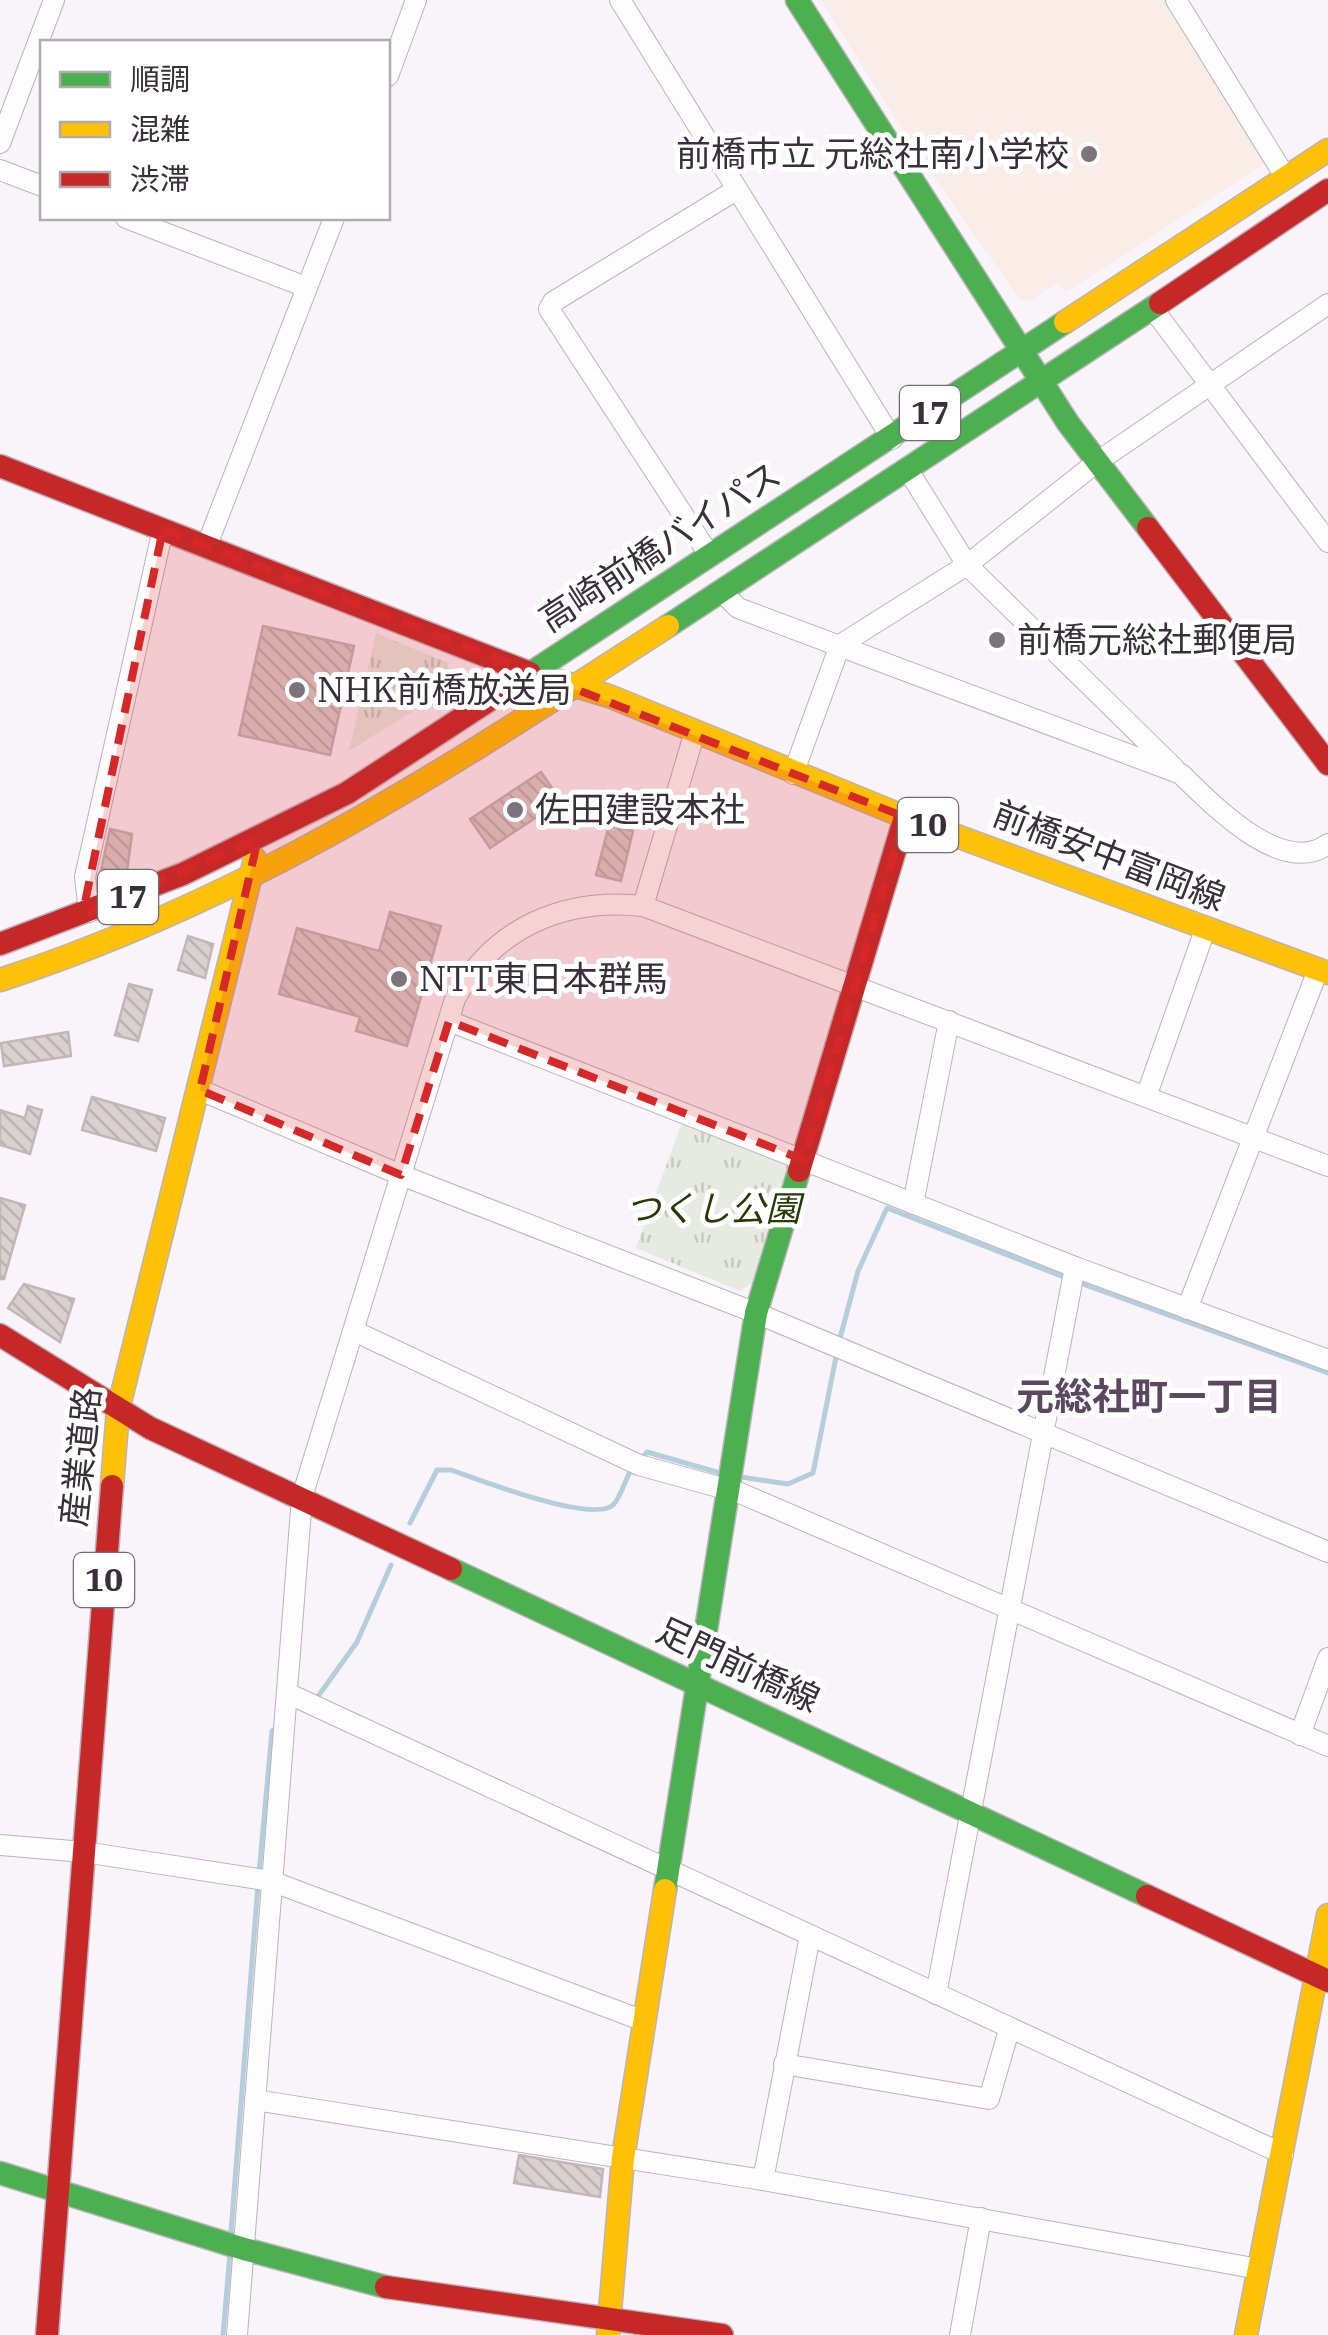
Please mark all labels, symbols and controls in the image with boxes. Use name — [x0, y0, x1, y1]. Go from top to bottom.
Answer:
legend — [40, 40, 390, 220]
text: 順調 — [130, 59, 190, 98]
text: 混雑 — [130, 109, 190, 148]
place label: 前橋市立 元総社南小学校 — [676, 130, 1069, 176]
marker: 前橋市立 元総社南小学校 — [1078, 143, 1100, 165]
text: 渋滞 — [130, 159, 190, 198]
road number: 17 — [900, 386, 960, 440]
street label: 高崎前橋バイパス — [530, 451, 789, 642]
place label: 前橋元総社郵便局 — [1017, 616, 1297, 662]
marker: 前橋元総社郵便局 — [986, 629, 1008, 651]
place label: NHK前橋放送局 — [317, 666, 572, 712]
marker: NHK前橋放送局 — [286, 679, 308, 701]
place label: 佐田建設本社 — [535, 786, 745, 832]
street label: 前橋安中富岡線 — [987, 790, 1232, 920]
road number: 10 — [898, 798, 958, 852]
marker: 佐田建設本社 — [504, 799, 526, 821]
road number: 17 — [98, 870, 158, 924]
place label: NTT東日本群馬 — [419, 955, 668, 1001]
marker: NTT東日本群馬 — [388, 968, 410, 990]
park label: つくし公園 — [625, 1185, 805, 1231]
district label: 元総社町一丁目 — [1016, 1371, 1282, 1420]
street label: 産業道路 — [50, 1385, 110, 1529]
road number: 10 — [74, 1553, 134, 1607]
street label: 足門前橋線 — [649, 1606, 827, 1722]

